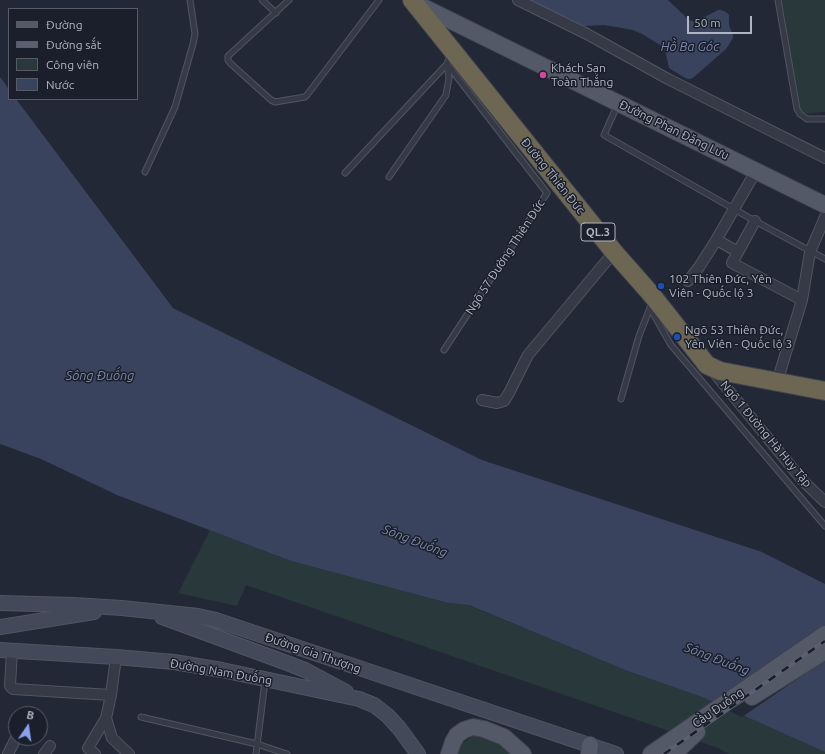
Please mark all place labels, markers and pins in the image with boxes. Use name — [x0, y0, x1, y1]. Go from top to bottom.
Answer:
place label: Khách Sạn Toàn Thắng — [551, 61, 613, 89]
marker: Khách Sạn Toàn Thắng — [538, 70, 548, 80]
place label: 102 Thiên Đức, Yên Viên - Quốc lộ 3 — [669, 272, 772, 300]
marker: 102 Thiên Đức, Yên Viên - Quốc lộ 3 — [656, 281, 666, 291]
place label: Ngõ 53 Thiên Đức, Yên Viên - Quốc lộ 3 — [685, 323, 792, 351]
marker: Ngõ 53 Thiên Đức, Yên Viên - Quốc lộ 3 — [672, 332, 682, 342]

